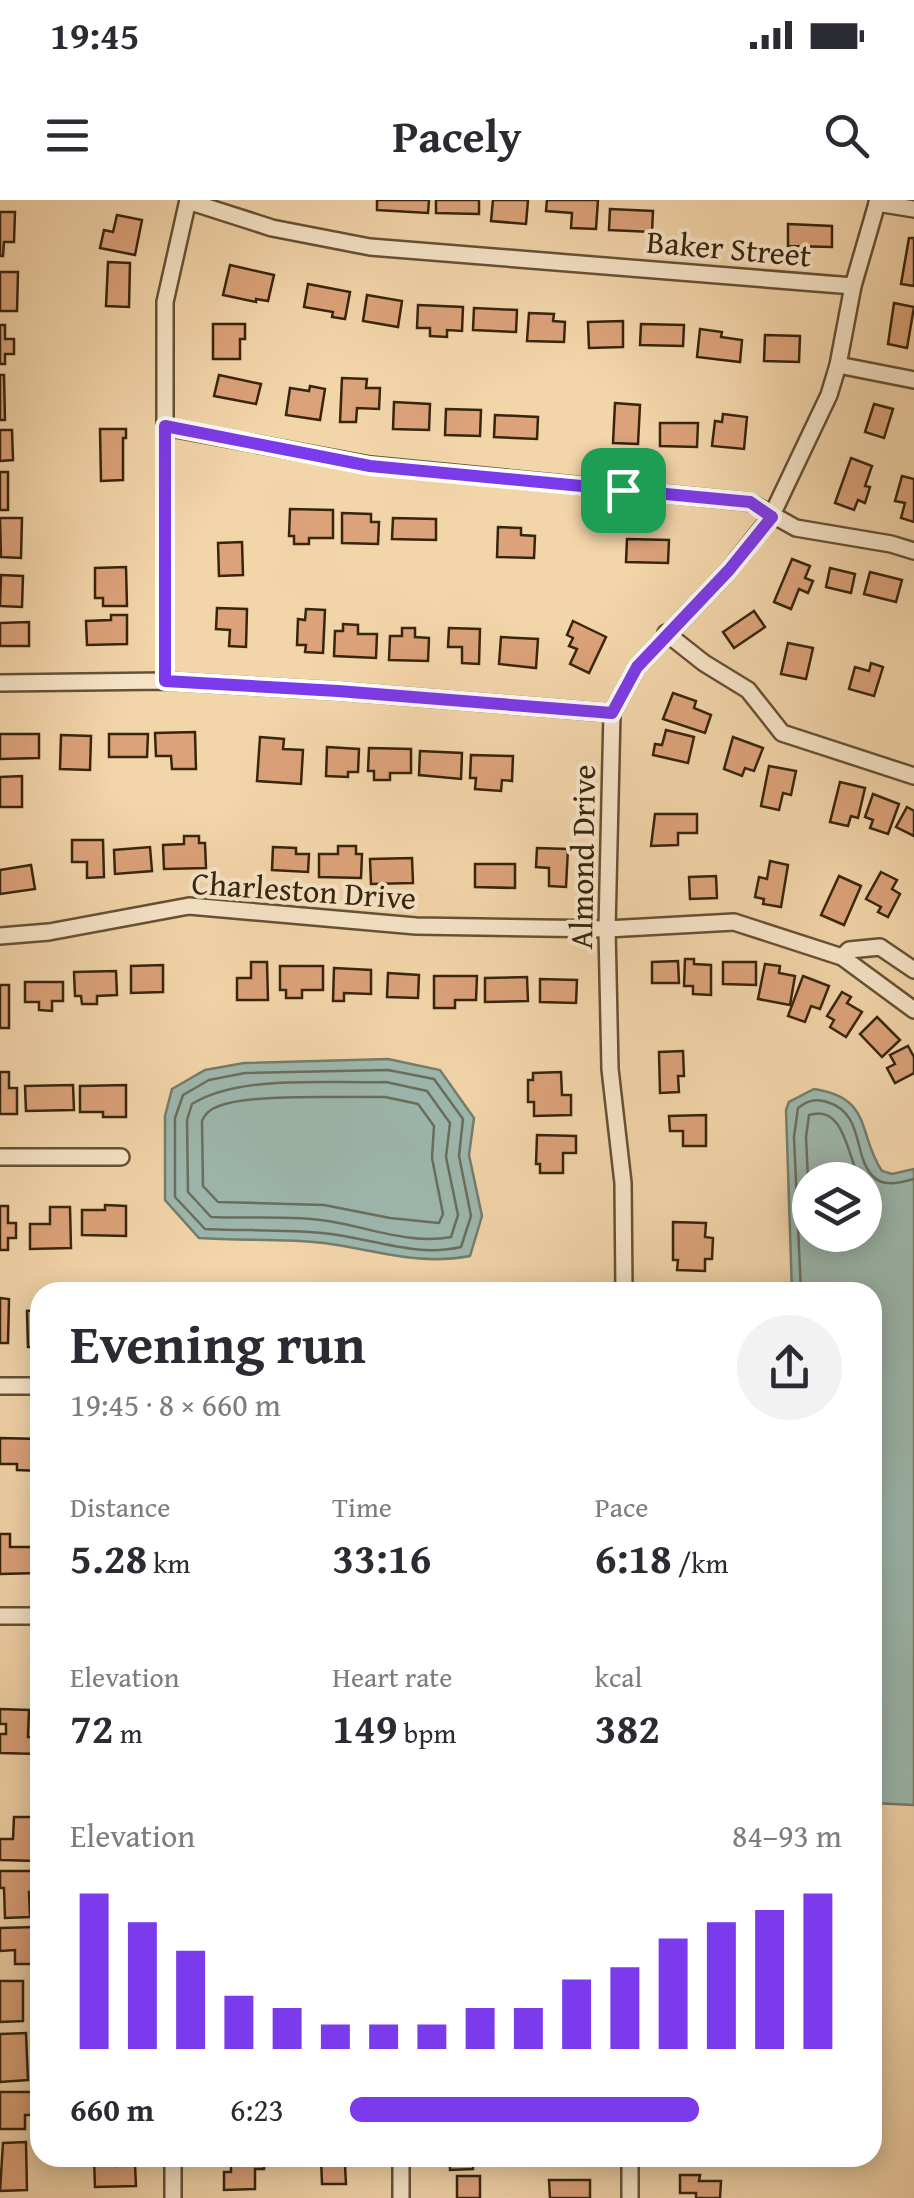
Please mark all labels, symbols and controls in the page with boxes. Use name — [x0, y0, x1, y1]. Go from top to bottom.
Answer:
text: 19:45 — [50, 7, 140, 63]
text: Pacely — [392, 103, 522, 168]
icon: menu — [40, 108, 95, 163]
icon: search — [819, 108, 874, 163]
street label: Baker Street — [645, 217, 813, 279]
pin — [581, 448, 666, 533]
icon: arrive — [596, 463, 651, 518]
street label: Almond Drive — [557, 764, 607, 950]
street label: Charleston Drive — [190, 859, 418, 921]
map controls — [792, 1162, 882, 1252]
button: layers — [792, 1162, 882, 1252]
text: Evening run — [70, 1303, 366, 1383]
button: share — [737, 1315, 842, 1420]
text: 19:45 · 8 × 660 m — [70, 1381, 281, 1428]
text: Distance — [70, 1486, 170, 1527]
text: Time — [332, 1486, 392, 1527]
text: Pace — [595, 1486, 649, 1527]
text: 5.28 — [70, 1527, 147, 1588]
text: 33:16 — [332, 1527, 431, 1588]
text: 6:18 — [595, 1527, 672, 1588]
text: km — [147, 1542, 190, 1583]
text: /km — [672, 1542, 728, 1583]
text: Elevation — [70, 1656, 180, 1697]
text: Heart rate — [332, 1656, 452, 1697]
text: kcal — [595, 1656, 642, 1697]
text: 72 — [70, 1697, 114, 1758]
text: 149 — [332, 1697, 398, 1758]
text: 382 — [595, 1697, 660, 1758]
text: m — [114, 1712, 143, 1753]
text: bpm — [398, 1712, 456, 1753]
text: Elevation — [70, 1812, 195, 1859]
text: 84–93 m — [732, 1812, 842, 1859]
text: 660 m — [70, 2086, 154, 2133]
text: 6:23 — [230, 2086, 284, 2133]

